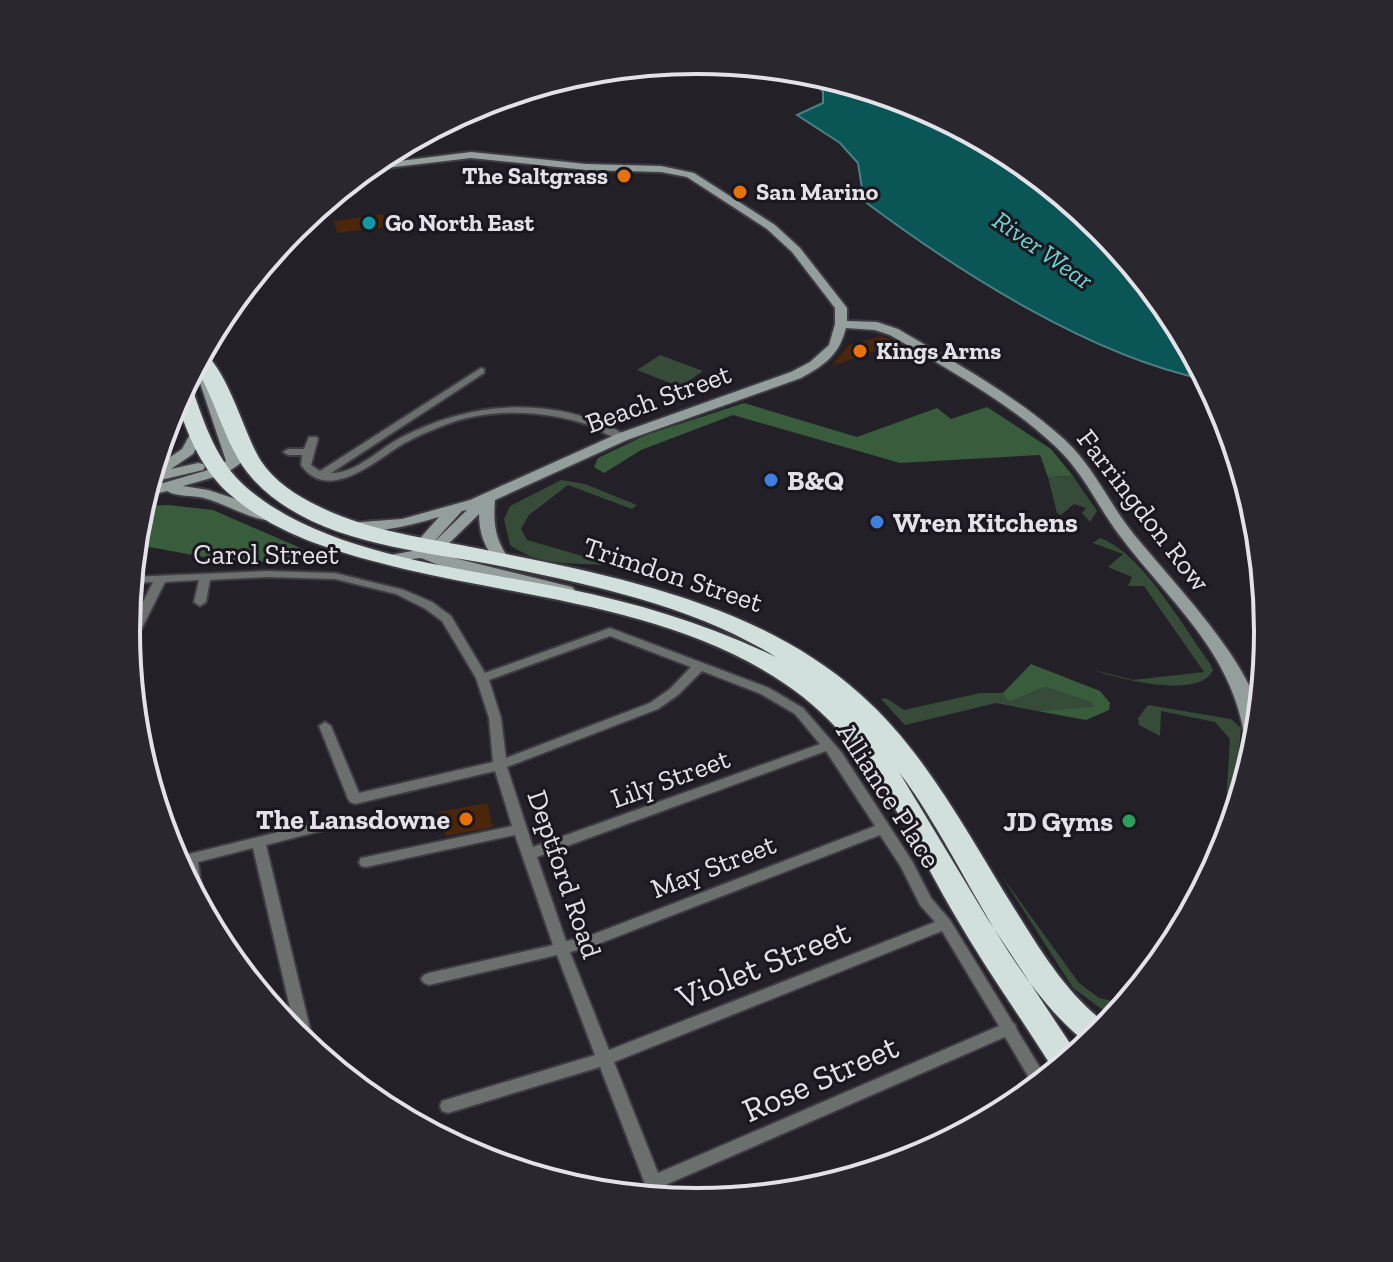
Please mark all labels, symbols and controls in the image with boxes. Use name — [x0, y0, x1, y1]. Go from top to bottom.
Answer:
place label: The Saltgrass — [462, 161, 608, 190]
marker: The Saltgrass — [615, 167, 633, 185]
place label: San Marino — [756, 177, 879, 206]
marker: San Marino — [731, 183, 749, 201]
water label: River Wear — [987, 204, 1099, 296]
place label: Go North East — [385, 208, 535, 237]
marker: Go North East — [360, 214, 378, 232]
place label: Kings Arms — [876, 336, 1001, 365]
marker: Kings Arms — [851, 342, 869, 360]
street label: Beach Street — [581, 357, 736, 440]
street label: Farringdon Row — [1070, 423, 1217, 598]
place label: B&Q — [787, 464, 844, 497]
marker: B&Q — [762, 471, 780, 489]
place label: Wren Kitchens — [893, 506, 1078, 539]
marker: Wren Kitchens — [868, 513, 886, 531]
street label: Trimdon Street — [579, 530, 767, 619]
street label: Carol Street — [193, 538, 339, 571]
street label: Alliance Place — [830, 717, 948, 874]
street label: Lily Street — [606, 742, 735, 815]
street label: Deptford Road — [520, 786, 609, 962]
place label: The Lansdowne — [256, 803, 450, 836]
place label: JD Gyms — [1003, 805, 1113, 838]
marker: The Lansdowne — [457, 810, 475, 828]
marker: JD Gyms — [1120, 812, 1138, 830]
street label: May Street — [646, 827, 781, 905]
street label: Violet Street — [670, 911, 856, 1018]
street label: Rose Street — [736, 1026, 905, 1131]

